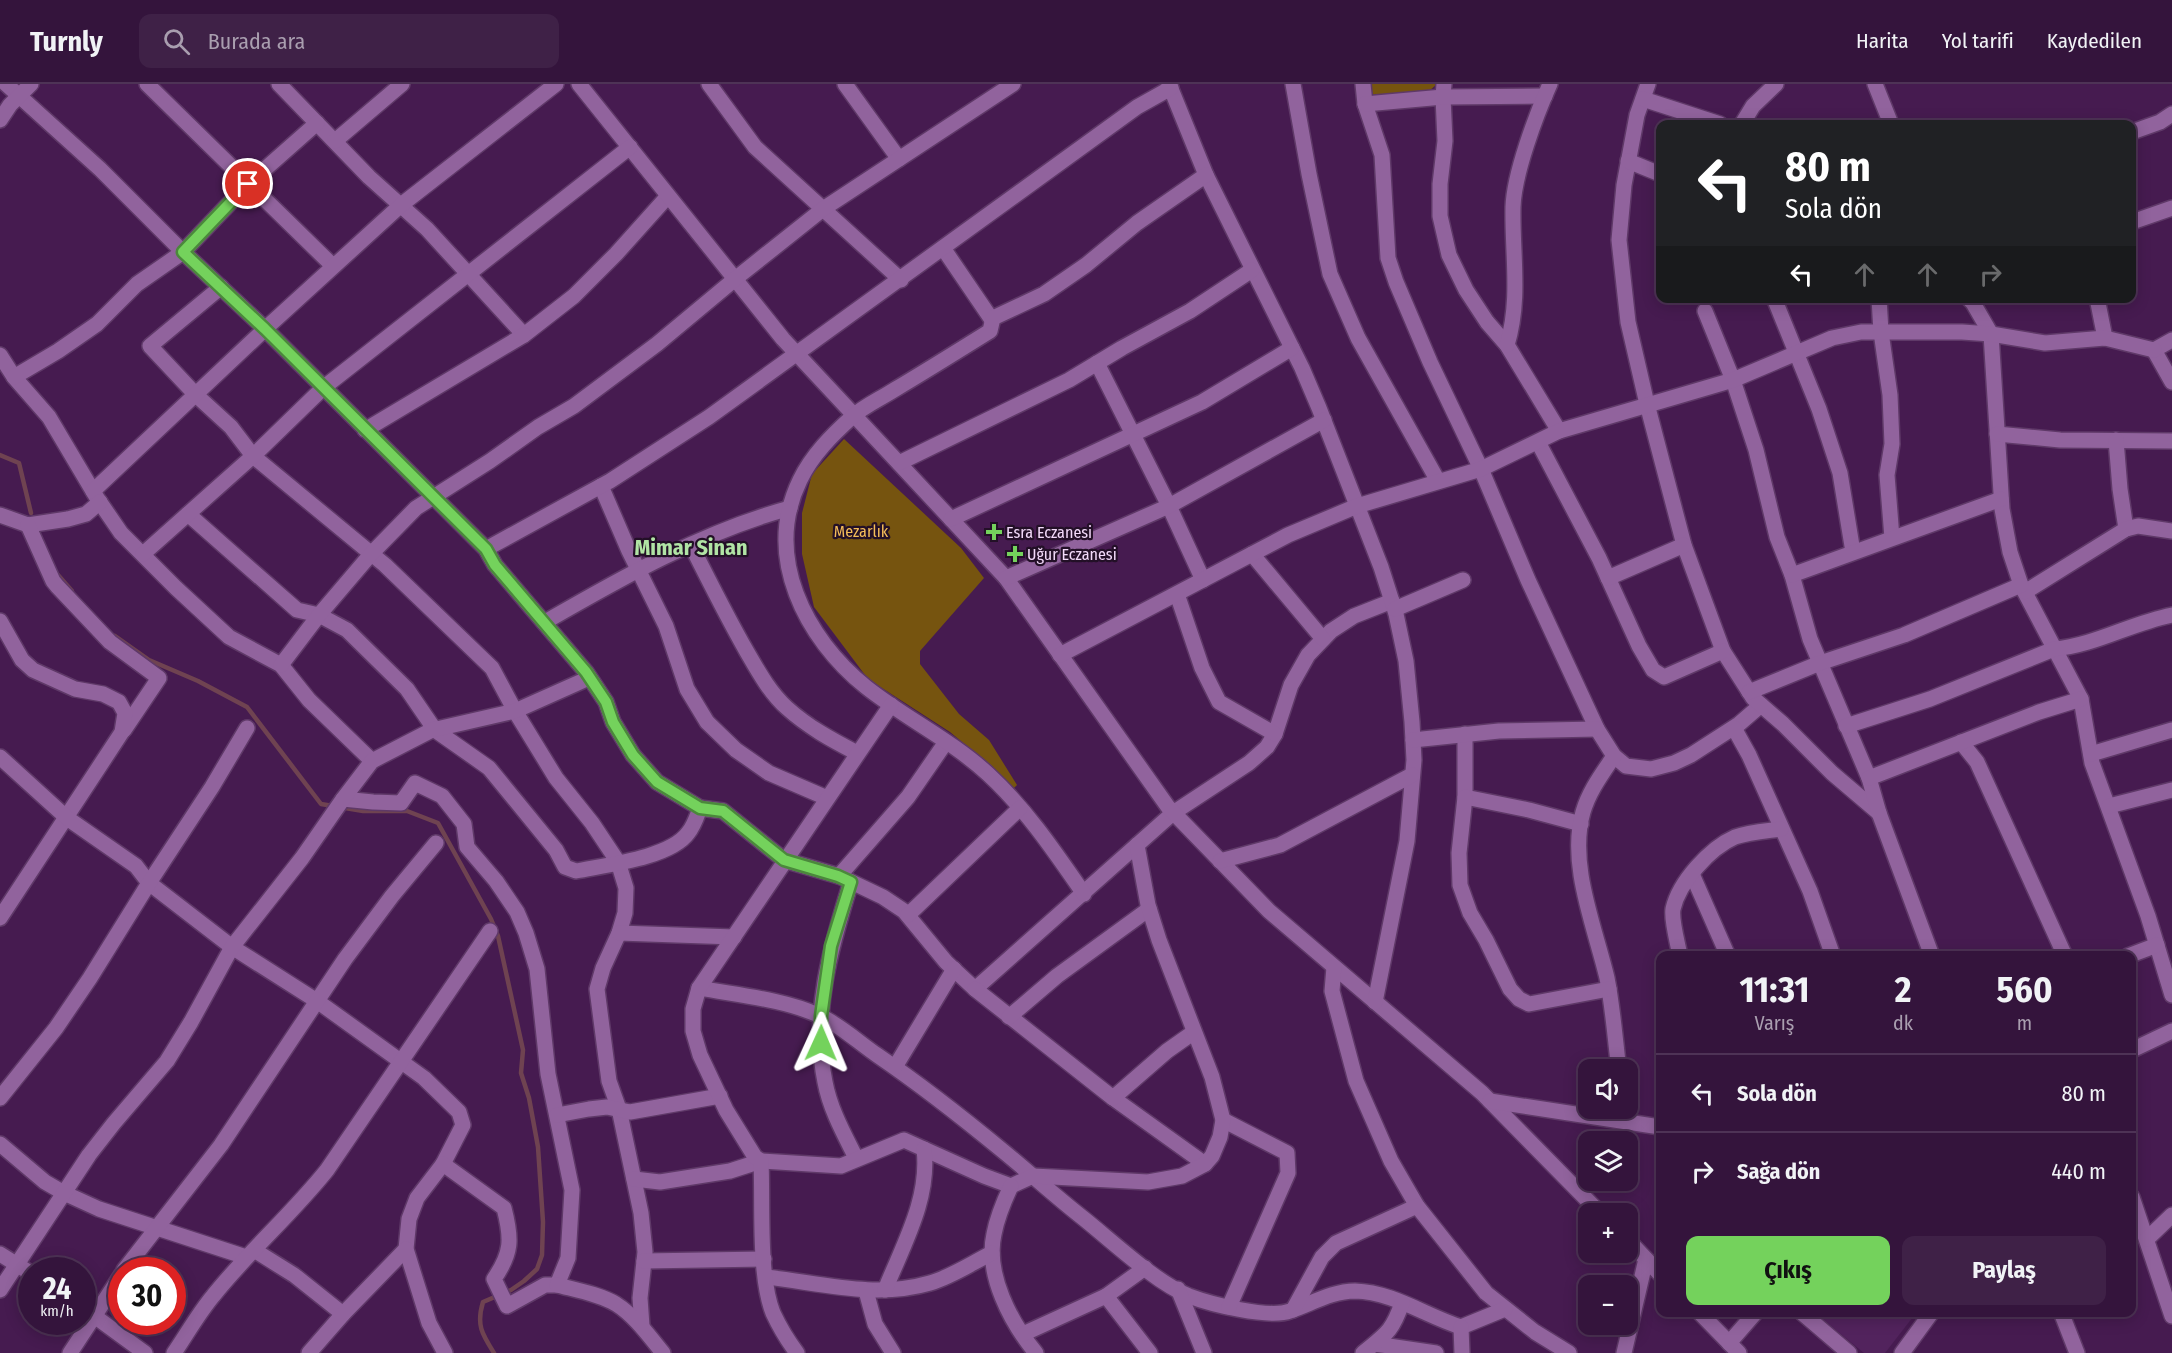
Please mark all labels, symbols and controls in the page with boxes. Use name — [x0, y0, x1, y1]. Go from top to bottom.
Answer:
search box — [139, 14, 559, 68]
text: Turnly — [30, 25, 103, 58]
icon: search — [160, 25, 193, 58]
text: Burada ara — [208, 28, 305, 55]
text: Harita — [1856, 28, 1909, 54]
text: Yol tarifi — [1942, 28, 2014, 54]
text: Kaydedilen — [2047, 28, 2142, 54]
text: 80 m — [1785, 142, 1871, 192]
icon: left — [1686, 144, 1764, 222]
pin — [222, 158, 273, 209]
icon: arrive — [231, 167, 264, 200]
text: Sola dön — [1785, 193, 1882, 225]
icon: left — [1785, 258, 1818, 291]
icon: ahead — [1848, 258, 1881, 291]
icon: ahead — [1911, 258, 1944, 291]
icon: right — [1974, 258, 2007, 291]
park label: Mezarlık — [834, 522, 889, 541]
place label: Esra Eczanesi — [1006, 523, 1092, 542]
marker: Esra Eczanesi — [987, 525, 1001, 539]
district label: Mimar Sinan — [635, 534, 748, 561]
place label: Uğur Eczanesi — [1027, 545, 1117, 564]
marker: Uğur Eczanesi — [1008, 547, 1022, 561]
text: 11:31 — [1739, 968, 1810, 1012]
text: 2 — [1895, 968, 1911, 1012]
text: 560 — [1996, 968, 2053, 1012]
position arrow — [789, 1011, 853, 1075]
text: Varış — [1755, 1011, 1794, 1035]
text: dk — [1893, 1011, 1913, 1035]
text: m — [2017, 1011, 2032, 1035]
map controls — [1578, 1059, 1638, 1335]
button: sound — [1578, 1059, 1638, 1119]
icon: left — [1686, 1077, 1719, 1110]
text: Sola dön — [1737, 1080, 1817, 1107]
text: 80 m — [2061, 1080, 2106, 1107]
button: layers — [1578, 1131, 1638, 1191]
icon: right — [1686, 1155, 1719, 1188]
text: Sağa dön — [1737, 1158, 1820, 1185]
text: 440 m — [2051, 1158, 2106, 1185]
button: + — [1578, 1203, 1638, 1263]
button: Çıkış — [1686, 1236, 1890, 1305]
button: Paylaş — [1902, 1236, 2106, 1305]
speed limit sign: 30 — [108, 1257, 186, 1335]
text: 24 — [43, 1271, 71, 1307]
button: − — [1578, 1275, 1638, 1335]
text: km/h — [40, 1302, 74, 1320]

